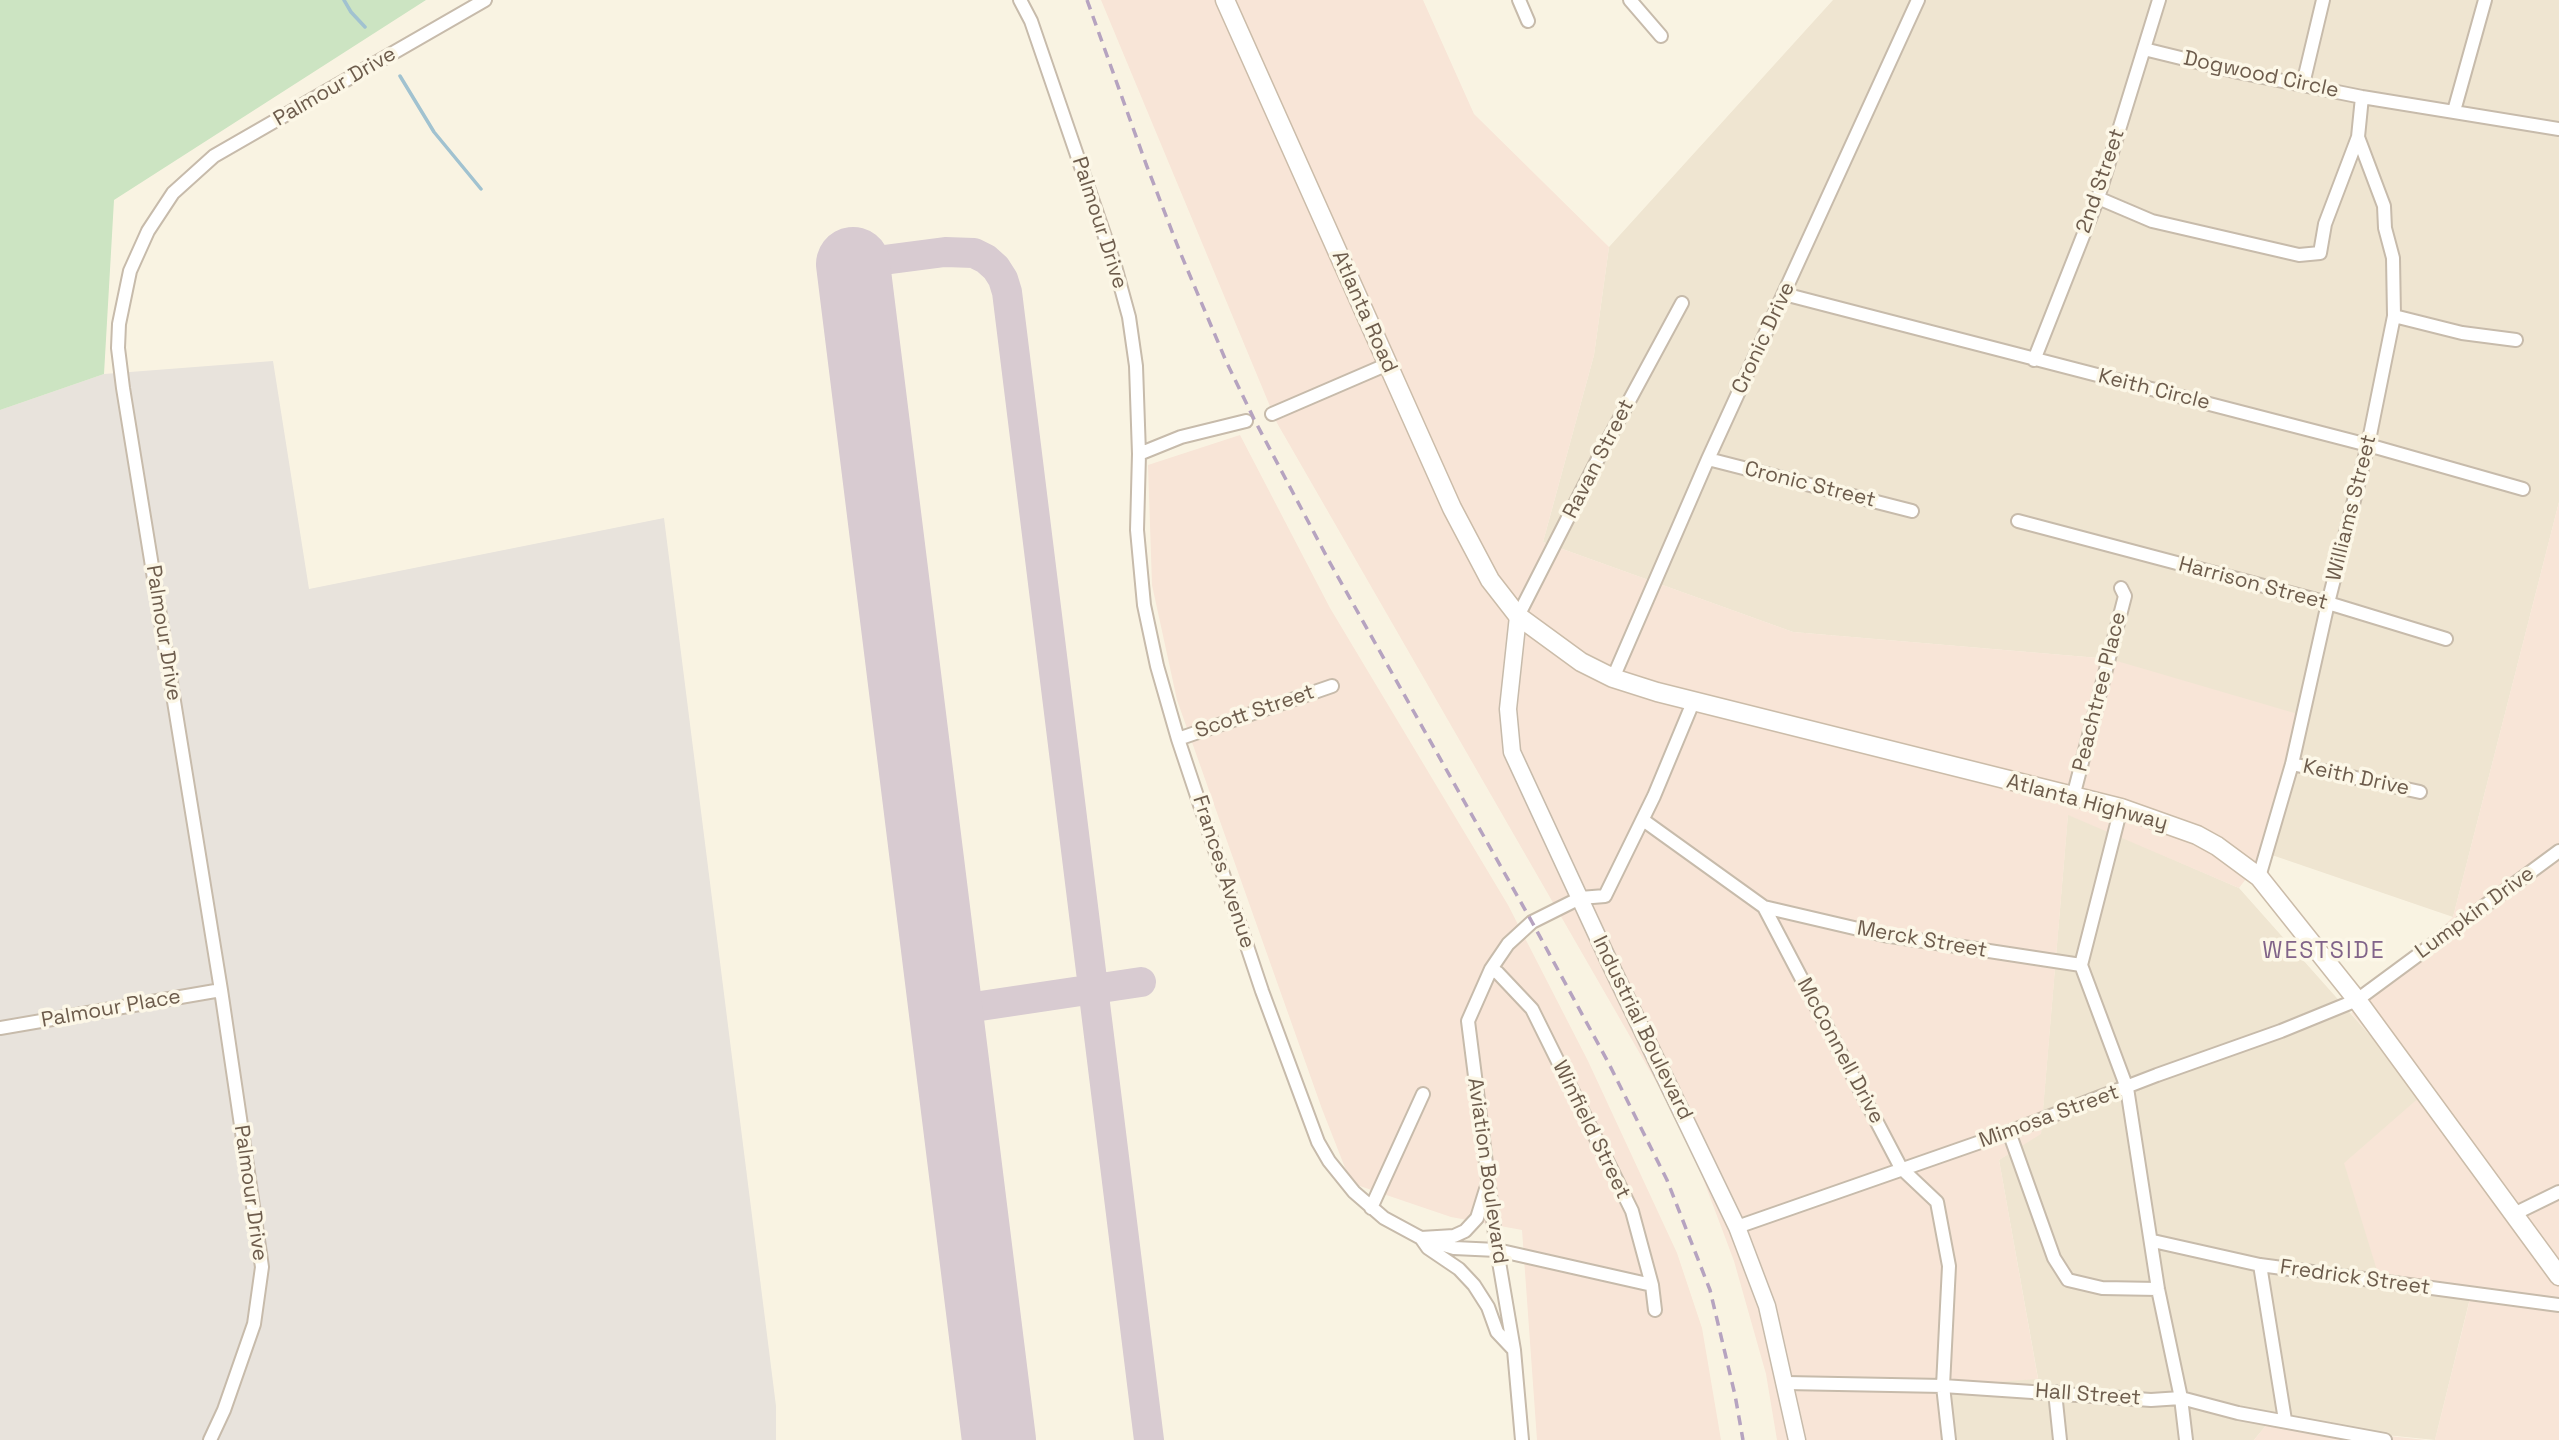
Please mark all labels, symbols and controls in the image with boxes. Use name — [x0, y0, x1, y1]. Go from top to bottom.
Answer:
street label: Palmour Drive — [269, 42, 401, 132]
street label: Dogwood Circle — [2181, 46, 2341, 104]
street label: 2nd Street — [2071, 126, 2131, 236]
street label: Palmour Drive — [1066, 154, 1132, 292]
street label: Atlanta Road — [1326, 247, 1402, 377]
street label: Cronic Drive — [1727, 278, 1801, 398]
street label: Keith Circle — [2096, 364, 2212, 416]
street label: Ravan Street — [1558, 395, 1640, 523]
street label: Williams Street — [2322, 432, 2382, 584]
street label: Cronic Street — [1742, 457, 1878, 513]
street label: Harrison Street — [2176, 552, 2330, 616]
street label: Palmour Drive — [140, 563, 186, 703]
street label: Peachtree Place — [2068, 610, 2132, 774]
street label: Scott Street — [1192, 680, 1318, 744]
street label: Keith Drive — [2300, 754, 2412, 802]
street label: Atlanta Highway — [2004, 769, 2170, 837]
street label: Frances Avenue — [1186, 792, 1260, 952]
street label: Lumpkin Drive — [2411, 861, 2539, 965]
street label: Merck Street — [1855, 916, 1989, 964]
street label: Industrial Boulevard — [1587, 932, 1697, 1124]
district label: WESTSIDE — [2263, 938, 2385, 966]
street label: McConnell Drive — [1791, 974, 1889, 1128]
street label: Palmour Place — [39, 984, 183, 1034]
street label: Winfield Street — [1547, 1057, 1635, 1203]
street label: Aviation Boulevard — [1461, 1076, 1513, 1266]
street label: Mimosa Street — [1976, 1080, 2122, 1154]
street label: Palmour Drive — [228, 1123, 272, 1263]
street label: Fredrick Street — [2278, 1255, 2432, 1301]
street label: Hall Street — [2034, 1379, 2142, 1411]

